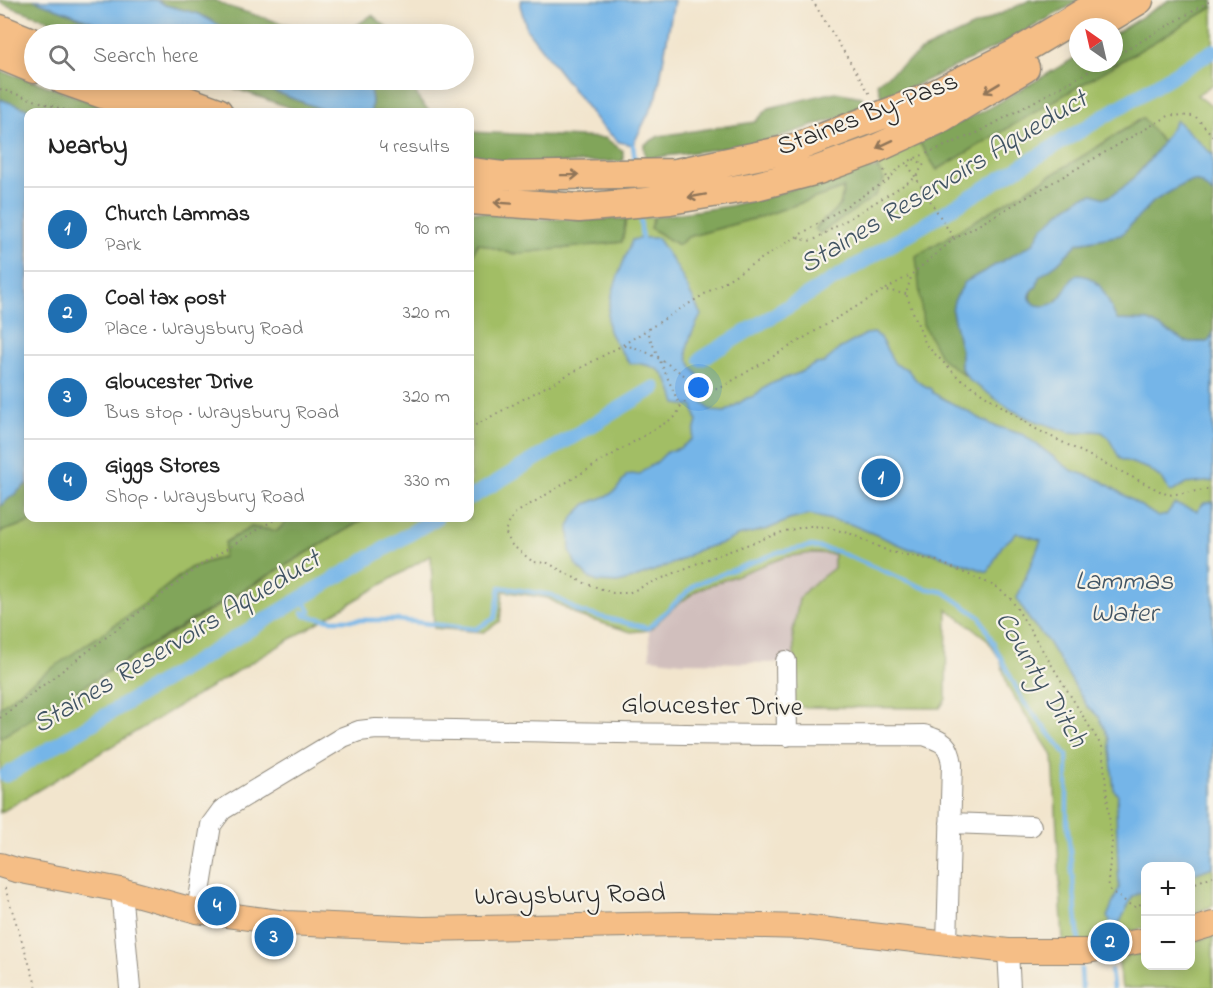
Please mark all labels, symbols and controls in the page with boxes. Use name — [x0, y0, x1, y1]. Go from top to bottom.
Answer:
north arrow — [1069, 18, 1123, 72]
search box — [24, 24, 474, 90]
icon: search — [45, 41, 78, 74]
text: Search here — [93, 41, 198, 73]
street label: Staines By-Pass — [772, 63, 964, 167]
water label: Staines Reservoirs Aqueduct — [792, 79, 1098, 286]
one-way arrow — [984, 82, 1001, 94]
text: Nearby — [48, 128, 127, 166]
text: 4 results — [380, 133, 450, 162]
one-way arrow — [876, 139, 894, 151]
one-way arrow — [559, 169, 579, 181]
one-way arrow — [688, 190, 708, 201]
one-way arrow — [494, 197, 514, 208]
text: Church Lammas — [105, 199, 250, 231]
text: 1 — [64, 215, 71, 244]
text: 90 m — [415, 215, 450, 244]
text: Park — [105, 231, 141, 260]
text: Coal tax post — [105, 283, 226, 315]
text: 2 — [63, 299, 72, 328]
text: 320 m — [403, 299, 450, 328]
text: Place · Wraysbury Road — [105, 315, 303, 344]
text: Gloucester Drive — [105, 367, 253, 399]
your location — [684, 373, 713, 402]
text: 3 — [63, 383, 72, 412]
text: 320 m — [403, 383, 450, 412]
text: Bus stop · Wraysbury Road — [105, 399, 339, 428]
text: Giggs Stores — [105, 451, 220, 483]
pin: 1 — [862, 456, 900, 500]
text: 4 — [63, 467, 72, 496]
text: 330 m — [404, 467, 450, 496]
text: Shop · Wraysbury Road — [105, 483, 304, 512]
water label: Staines Reservoirs Aqueduct — [25, 539, 331, 746]
water label: Lammas Water — [1075, 562, 1174, 635]
water label: County Ditch — [983, 604, 1097, 756]
street label: Gloucester Drive — [621, 686, 804, 728]
map controls — [1141, 862, 1195, 970]
button: + — [1141, 862, 1195, 916]
street label: Wraysbury Road — [474, 875, 666, 917]
pin: 4 — [198, 884, 236, 928]
pin: 3 — [254, 914, 294, 960]
button: − — [1141, 916, 1195, 970]
pin: 2 — [1090, 920, 1130, 964]

